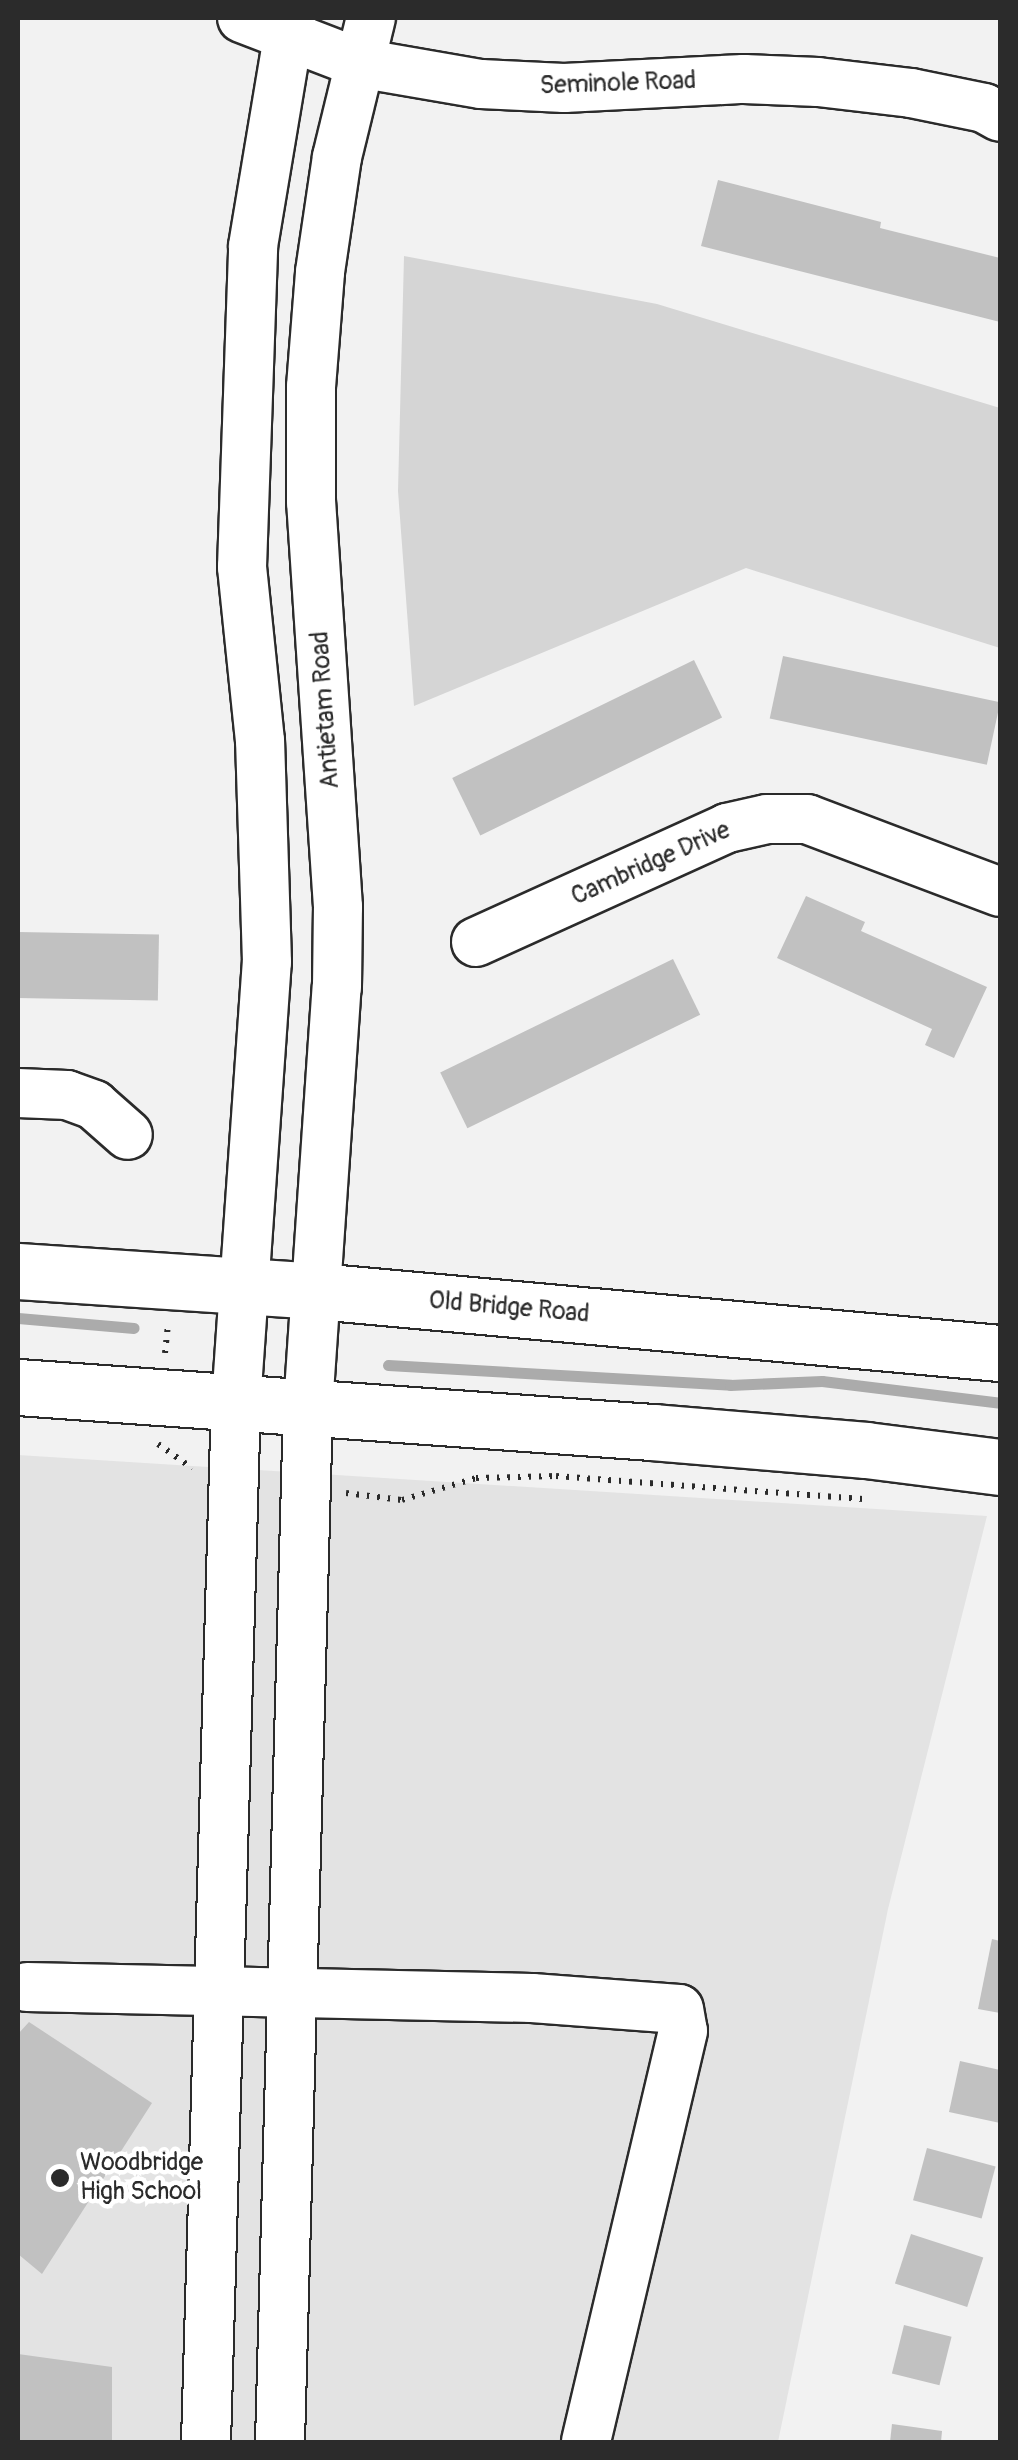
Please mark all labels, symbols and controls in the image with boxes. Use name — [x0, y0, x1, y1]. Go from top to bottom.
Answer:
street label: Seminole Road — [539, 66, 697, 102]
street label: Antietam Road — [306, 630, 346, 790]
street label: Cambridge Drive — [567, 816, 735, 912]
street label: Old Bridge Road — [427, 1286, 591, 1330]
place label: Woodbridge High School — [80, 2149, 203, 2208]
marker: Woodbridge High School — [49, 2167, 71, 2189]

